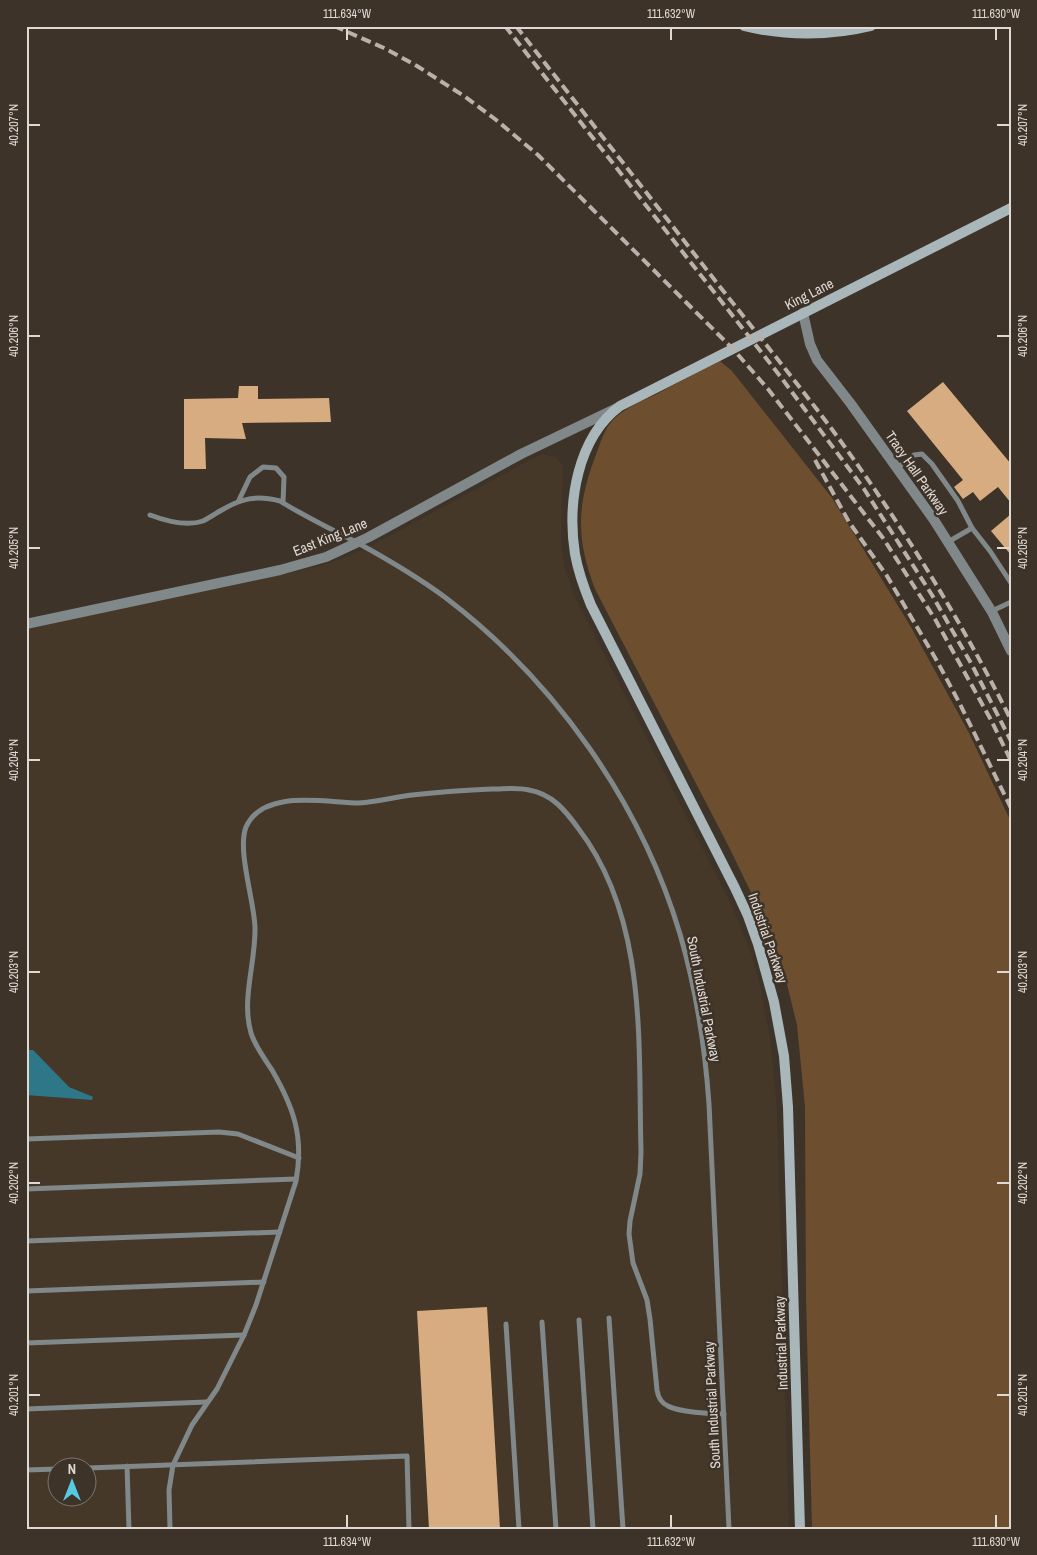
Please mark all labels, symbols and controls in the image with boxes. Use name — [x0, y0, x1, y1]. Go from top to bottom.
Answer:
text: 111.634°W — [323, 6, 372, 22]
text: 111.632°W — [647, 6, 696, 22]
text: 111.630°W — [972, 6, 1021, 22]
text: 40.207°N — [6, 104, 22, 146]
text: 40.207°N — [1015, 104, 1031, 146]
street label: King Lane — [782, 274, 836, 314]
text: 40.206°N — [6, 315, 22, 357]
text: 40.206°N — [1015, 315, 1031, 357]
street label: Tracy Hall Parkway — [881, 428, 953, 519]
street label: East King Lane — [290, 514, 370, 560]
text: 40.205°N — [6, 527, 22, 569]
text: 40.205°N — [1015, 527, 1031, 569]
text: 40.204°N — [6, 739, 22, 781]
text: 40.204°N — [1015, 739, 1031, 781]
street label: Industrial Parkway — [744, 890, 792, 986]
street label: South Industrial Parkway — [683, 935, 725, 1064]
text: 40.203°N — [6, 951, 22, 993]
text: 40.203°N — [1015, 951, 1031, 993]
text: 40.202°N — [6, 1162, 22, 1204]
text: 40.202°N — [1015, 1162, 1031, 1204]
street label: Industrial Parkway — [770, 1295, 792, 1391]
street label: South Industrial Parkway — [700, 1341, 724, 1469]
text: 40.201°N — [6, 1374, 22, 1416]
text: 40.201°N — [1015, 1374, 1031, 1416]
north arrow — [48, 1458, 98, 1508]
text: N — [68, 1460, 76, 1478]
text: 111.634°W — [323, 1534, 372, 1550]
text: 111.632°W — [647, 1534, 696, 1550]
text: 111.630°W — [972, 1534, 1021, 1550]

